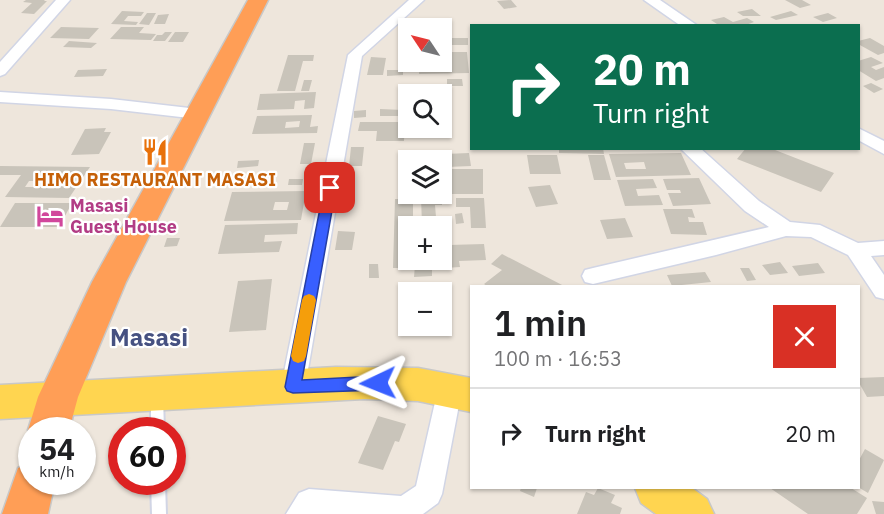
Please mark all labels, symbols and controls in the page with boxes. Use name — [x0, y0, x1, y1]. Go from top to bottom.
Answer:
north arrow — [398, 18, 452, 72]
map controls — [398, 18, 452, 336]
text: 20 m — [593, 42, 691, 97]
icon: right — [494, 48, 572, 126]
button: search — [398, 84, 452, 138]
text: Turn right — [593, 95, 710, 130]
restaurant icon: HIMO RESTAURANT MASASI — [140, 137, 170, 167]
button: layers — [398, 150, 452, 204]
pin — [304, 162, 355, 213]
place label: HIMO RESTAURANT MASASI — [34, 168, 276, 191]
icon: arrive — [313, 171, 346, 204]
place label: Masasi Guest House — [70, 194, 177, 238]
hotel icon: Masasi Guest House — [35, 201, 65, 231]
button: + — [398, 216, 452, 270]
button: − — [398, 282, 452, 336]
text: 1 min — [494, 299, 587, 346]
button: close — [773, 305, 836, 368]
district label: Masasi — [110, 321, 188, 353]
text: 100 m · 16:53 — [494, 345, 622, 372]
position arrow — [346, 351, 410, 415]
speed limit sign: 60 — [108, 417, 186, 495]
icon: right — [494, 417, 527, 450]
text: Turn right — [545, 419, 646, 448]
text: 20 m — [785, 419, 836, 448]
text: 54 — [39, 429, 75, 468]
text: km/h — [39, 462, 75, 481]

